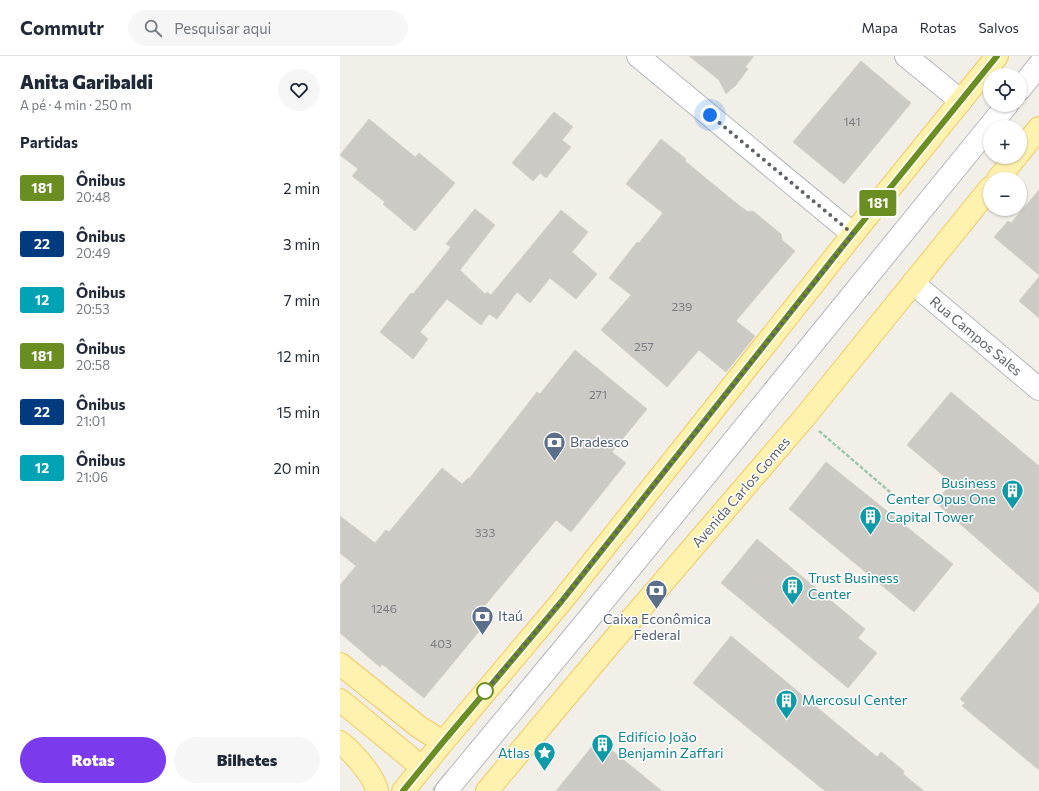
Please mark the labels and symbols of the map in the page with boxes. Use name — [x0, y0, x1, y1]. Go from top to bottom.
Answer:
your location — [700, 105, 720, 125]
house number: 141 — [843, 114, 861, 128]
line badge: 181 — [855, 190, 901, 216]
street label: Rua Campos Sales — [927, 292, 1026, 379]
house number: 239 — [672, 299, 692, 313]
house number: 257 — [634, 339, 654, 353]
house number: 271 — [589, 387, 607, 401]
bank icon: Bradesco — [541, 429, 567, 462]
place label: Bradesco — [570, 433, 629, 450]
street label: Avenida Carlos Gomes — [688, 433, 793, 550]
place label: Business Center Opus One — [886, 474, 996, 507]
building icon: Business Center Opus One — [999, 478, 1025, 511]
building icon: Capital Tower — [858, 504, 884, 537]
place label: Capital Tower — [886, 508, 974, 525]
house number: 333 — [475, 525, 495, 539]
place label: Trust Business Center — [808, 569, 899, 602]
building icon: Trust Business Center — [780, 573, 806, 606]
bank icon: Caixa Econômica Federal — [644, 578, 670, 611]
house number: 1246 — [371, 601, 397, 615]
bank icon: Itaú — [470, 603, 496, 636]
place label: Itaú — [498, 607, 523, 624]
place label: Caixa Econômica Federal — [603, 610, 711, 643]
house number: 403 — [430, 636, 452, 650]
unlabelled marker — [476, 682, 494, 700]
building icon: Mercosul Center — [773, 687, 799, 720]
place label: Mercosul Center — [802, 691, 908, 708]
place label: Edifício João Benjamin Zaffari — [618, 728, 724, 761]
building icon: Edifício João Benjamin Zaffari — [590, 732, 616, 765]
place icon: Atlas — [532, 740, 558, 773]
place label: Atlas — [498, 744, 530, 761]

